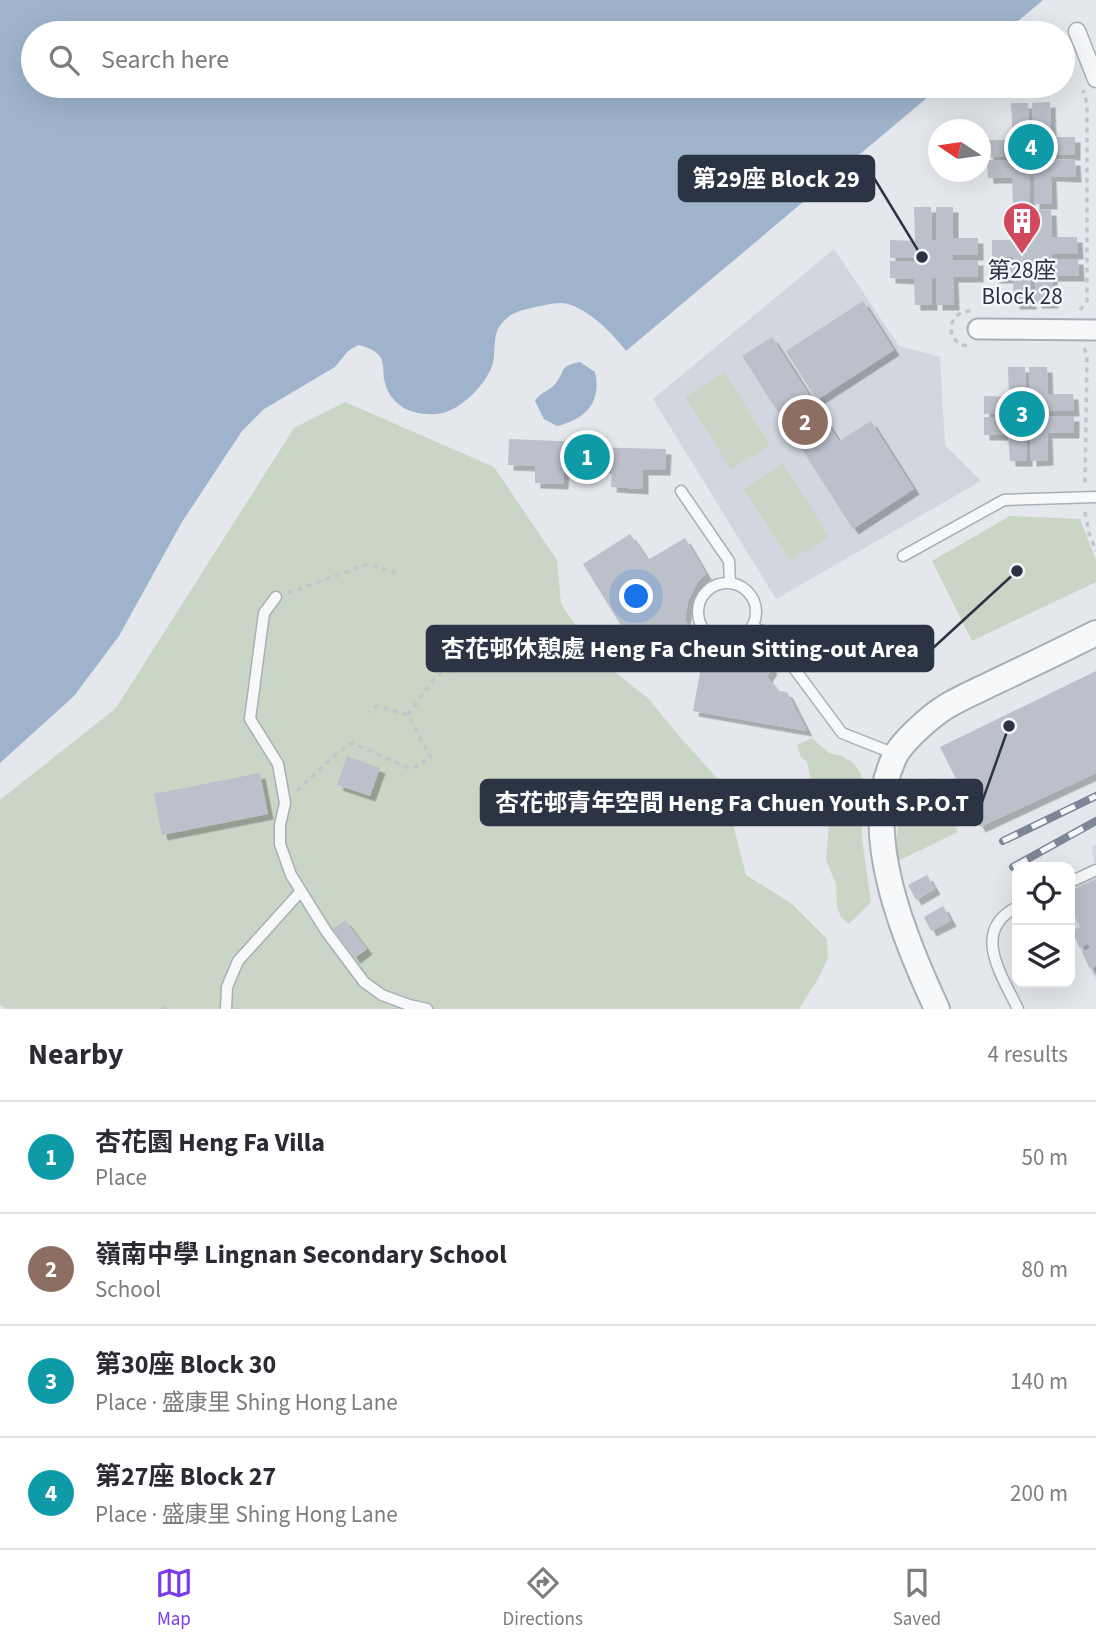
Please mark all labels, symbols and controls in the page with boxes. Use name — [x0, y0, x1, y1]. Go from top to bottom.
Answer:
search box — [21, 21, 1075, 98]
icon: search — [45, 41, 83, 79]
text: Search here — [101, 41, 229, 78]
north arrow — [928, 119, 991, 182]
pin: 4 — [1008, 121, 1054, 173]
callout: 第29座 Block 29 — [679, 156, 874, 201]
text: 第29座 Block 29 — [692, 162, 860, 197]
building icon: 第28座 Block 28 — [1001, 200, 1043, 255]
place label: 第28座 Block 28 — [981, 254, 1063, 313]
pin: 3 — [999, 388, 1045, 440]
pin: 2 — [782, 396, 828, 448]
pin: 1 — [564, 431, 610, 483]
your location — [619, 579, 653, 613]
callout: 杏花邨休憩處 Heng Fa Cheun Sitting-out Area — [427, 626, 933, 671]
text: 杏花邨休憩處 Heng Fa Cheun Sitting-out Area — [441, 632, 919, 667]
callout: 杏花邨青年空間 Heng Fa Chuen Youth S.P.O.T — [481, 780, 982, 825]
text: 杏花邨青年空間 Heng Fa Chuen Youth S.P.O.T — [495, 786, 969, 821]
map controls — [1012, 862, 1075, 988]
button: locate — [1012, 862, 1075, 925]
button: layers — [1012, 925, 1075, 988]
text: Nearby — [28, 1033, 123, 1076]
text: 4 results — [988, 1038, 1068, 1071]
text: 杏花園 Heng Fa Villa — [95, 1124, 325, 1161]
text: 1 — [45, 1141, 57, 1174]
text: 50 m — [1021, 1141, 1068, 1174]
text: Place — [95, 1161, 147, 1194]
text: 嶺南中學 Lingnan Secondary School — [95, 1236, 507, 1273]
text: 2 — [45, 1253, 57, 1286]
text: 80 m — [1021, 1253, 1068, 1286]
text: School — [95, 1273, 161, 1306]
text: 第30座 Block 30 — [95, 1346, 276, 1383]
text: 3 — [45, 1365, 57, 1398]
text: 140 m — [1010, 1365, 1068, 1398]
text: Place · 盛康里 Shing Hong Lane — [95, 1386, 398, 1419]
text: 第27座 Block 27 — [95, 1458, 276, 1495]
text: 4 — [45, 1477, 57, 1510]
text: 200 m — [1010, 1477, 1068, 1510]
text: Place · 盛康里 Shing Hong Lane — [95, 1498, 398, 1531]
tab: Map — [155, 1564, 193, 1633]
tab: Directions — [503, 1564, 583, 1633]
tab: Saved — [893, 1564, 941, 1633]

